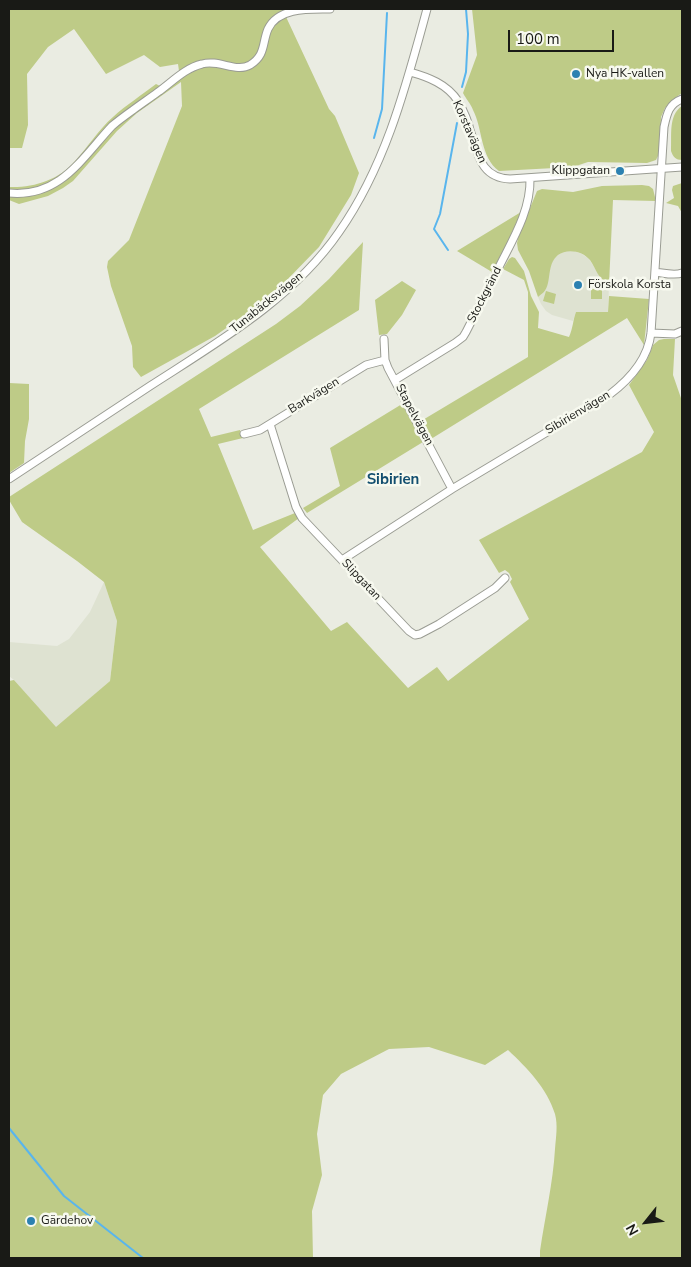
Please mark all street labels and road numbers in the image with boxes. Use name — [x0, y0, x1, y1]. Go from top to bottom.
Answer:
street label: Korstavägen — [449, 98, 489, 166]
street label: Stockgränd — [465, 265, 505, 325]
street label: Tunabäcksvägen — [228, 269, 306, 337]
street label: Barkvägen — [286, 375, 342, 417]
street label: Stapelvägen — [392, 382, 436, 448]
street label: Sibirienvägen — [543, 388, 613, 438]
street label: Slipgatan — [338, 556, 384, 604]

